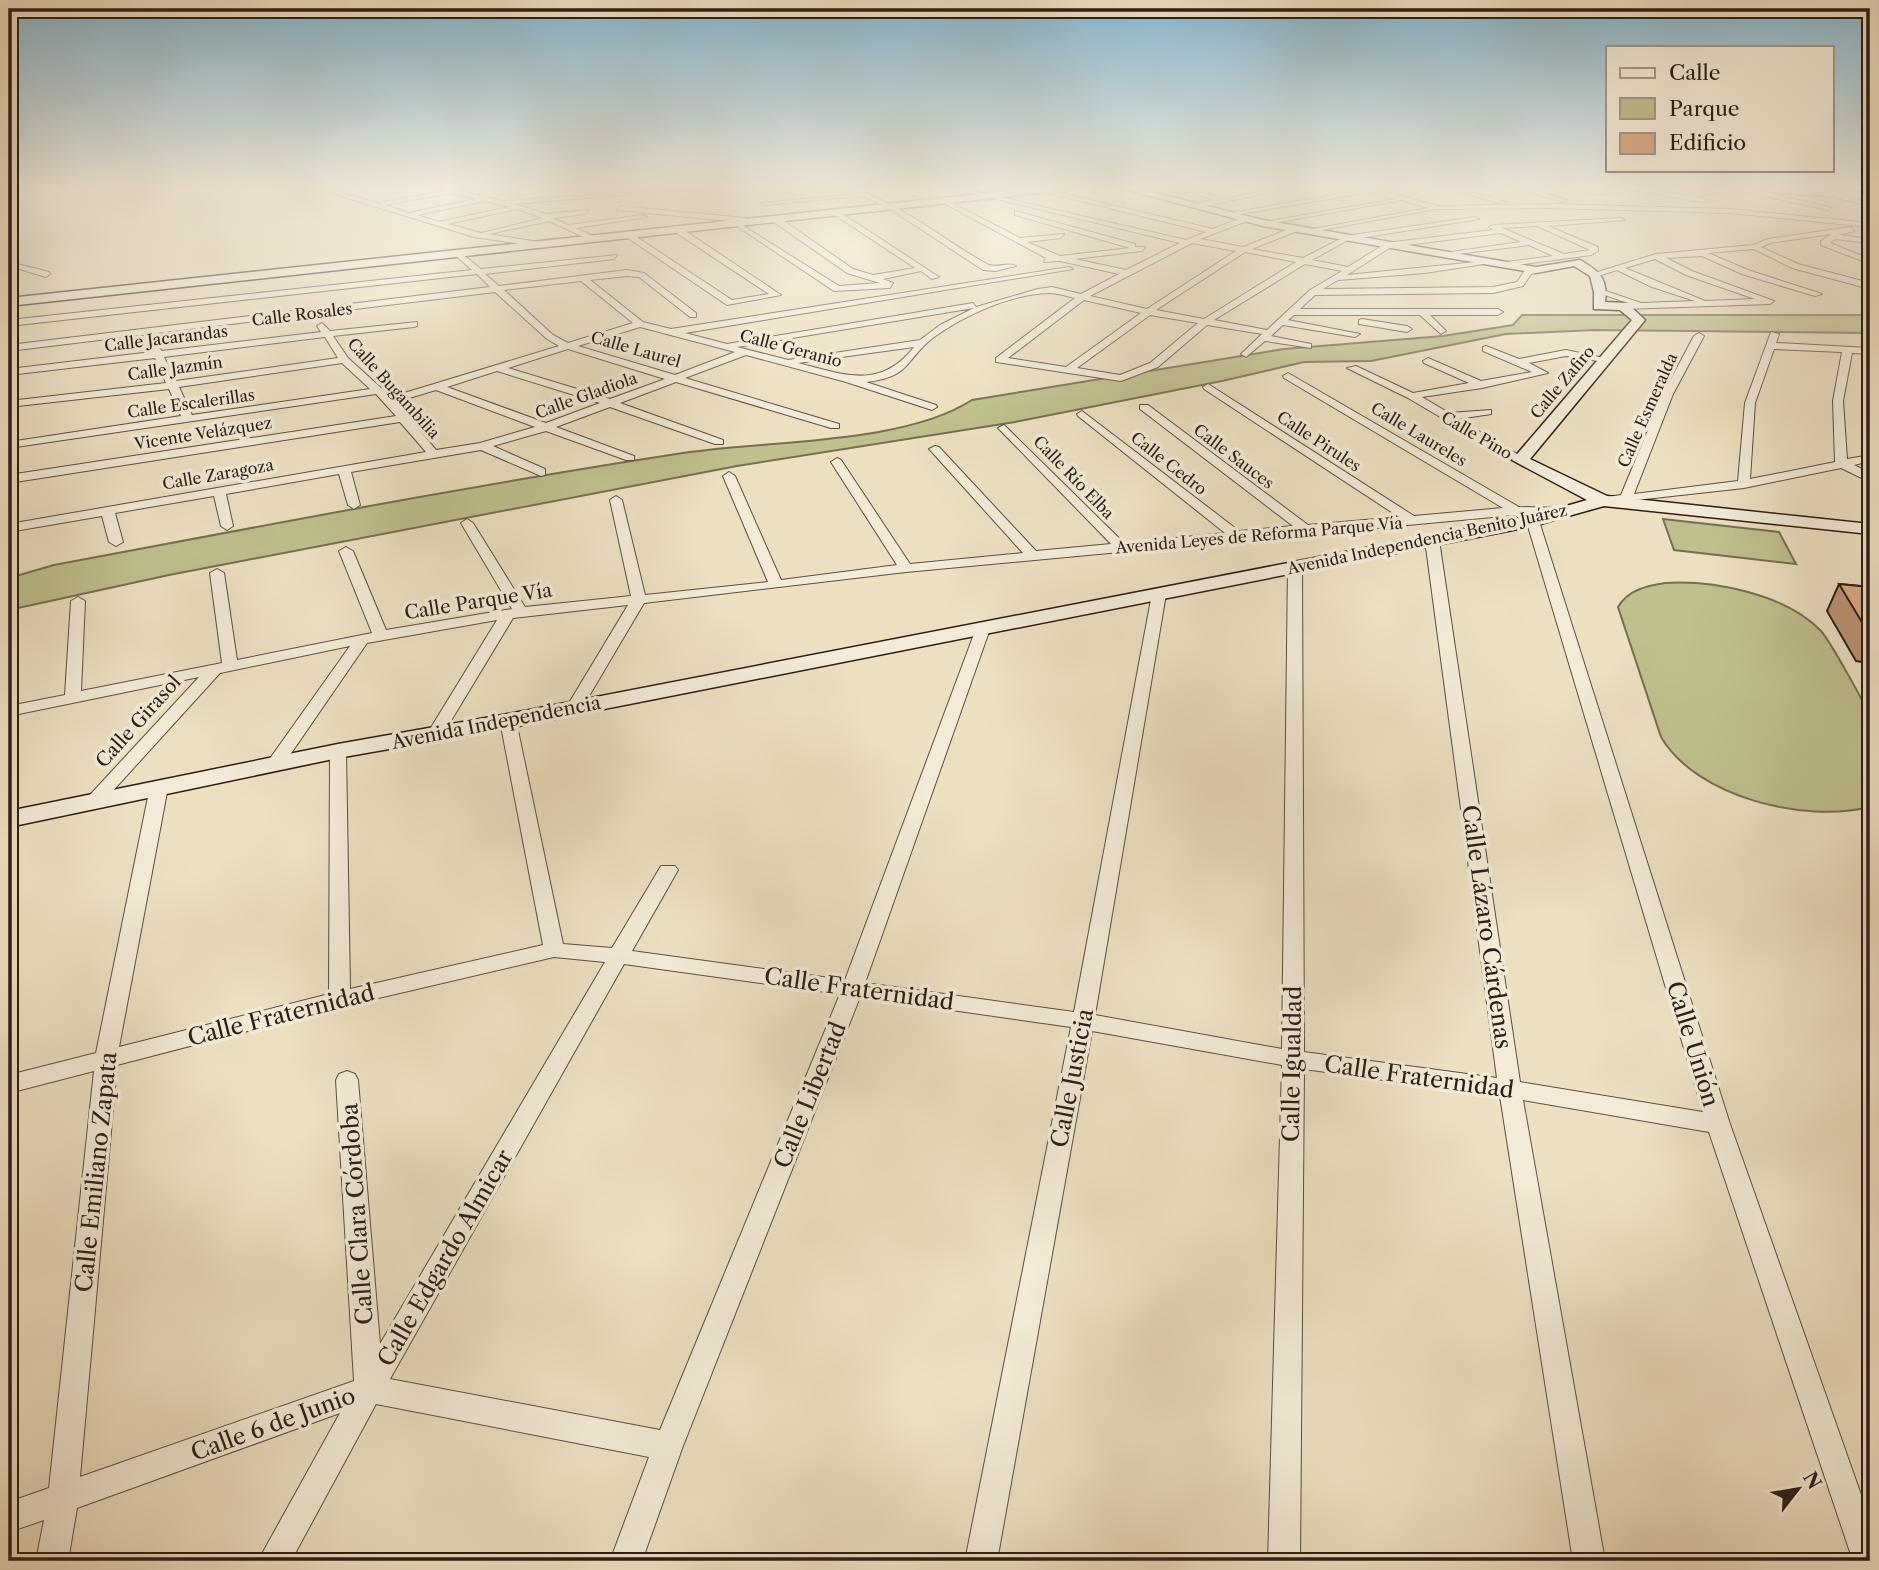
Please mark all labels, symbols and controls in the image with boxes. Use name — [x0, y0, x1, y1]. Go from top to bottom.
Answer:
legend — [1606, 46, 1834, 172]
text: Calle — [1669, 60, 1721, 85]
text: Parque — [1669, 96, 1740, 121]
text: Edificio — [1669, 130, 1746, 155]
street label: Calle Rosales — [251, 298, 353, 330]
street label: Calle Jacarandas — [103, 320, 229, 356]
street label: Calle Geranio — [738, 325, 845, 371]
street label: Calle Laurel — [589, 327, 683, 371]
street label: Calle Bugambilia — [343, 333, 445, 443]
street label: Calle Zafiro — [1526, 341, 1598, 423]
street label: Calle Esmeralda — [1613, 349, 1681, 470]
street label: Calle Jazmín — [126, 351, 224, 385]
street label: Calle Gladiola — [532, 367, 640, 423]
street label: Calle Escalerillas — [126, 384, 256, 422]
street label: Calle Laureles — [1367, 397, 1471, 471]
street label: Calle Pirules — [1273, 406, 1365, 476]
street label: Calle Pino — [1438, 407, 1516, 463]
street label: Vicente Velázquez — [132, 412, 273, 454]
street label: Calle Sauces — [1190, 419, 1278, 493]
street label: Calle Cedro — [1127, 427, 1211, 499]
street label: Calle Río Elba — [1029, 431, 1119, 523]
street label: Calle Zaragoza — [161, 454, 276, 494]
street label: Avenida Independencia Benito Juárez — [1284, 500, 1569, 579]
street label: Avenida Leyes de Reforma Parque Vía — [1114, 512, 1404, 558]
street label: Calle Parque Vía — [403, 578, 554, 625]
street label: Calle Girasol — [91, 670, 186, 772]
street label: Avenida Independencia — [388, 691, 603, 754]
street label: Calle Lázaro Cárdenas — [1456, 803, 1518, 1051]
street label: Calle Fraternidad — [762, 962, 956, 1016]
street label: Calle Fraternidad — [185, 978, 377, 1052]
street label: Calle Unión — [1661, 978, 1725, 1110]
street label: Calle Igualdad — [1277, 986, 1307, 1142]
street label: Calle Justicia — [1045, 1005, 1099, 1150]
street label: Calle Libertad — [768, 1018, 852, 1172]
street label: Calle Emiliano Zapata — [69, 1050, 123, 1294]
street label: Calle Fraternidad — [1322, 1050, 1516, 1104]
street label: Calle Clara Córdoba — [335, 1101, 379, 1326]
street label: Calle Edgardo Almicar — [372, 1144, 519, 1371]
street label: Calle 6 de Junio — [187, 1381, 359, 1467]
north arrow — [1764, 1454, 1834, 1524]
text: N — [1798, 1468, 1826, 1494]

